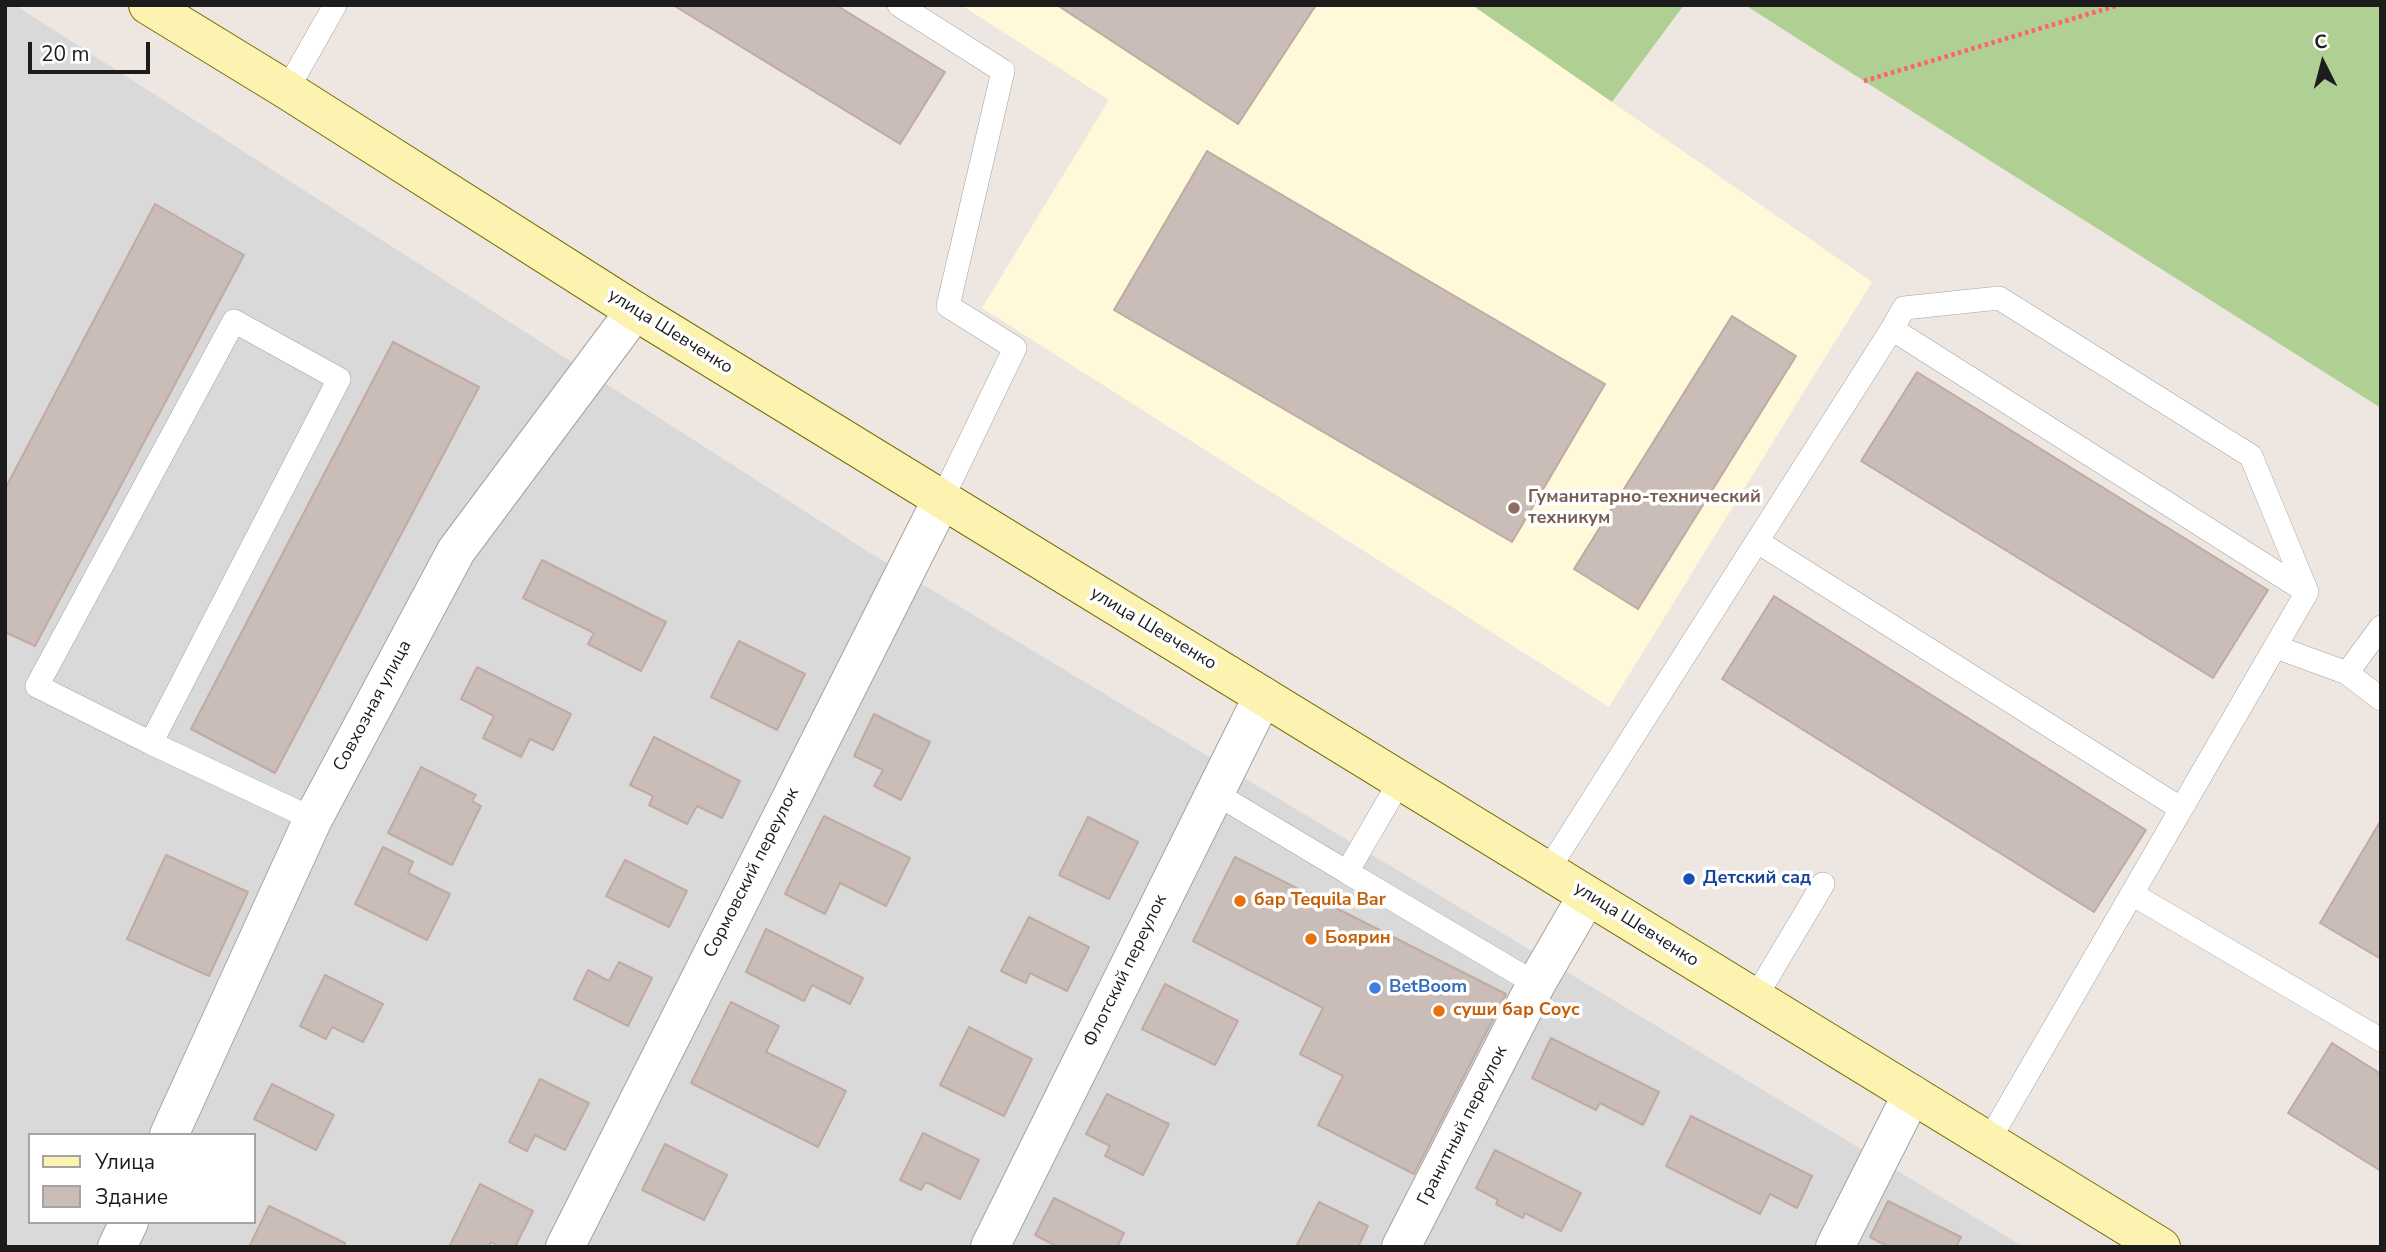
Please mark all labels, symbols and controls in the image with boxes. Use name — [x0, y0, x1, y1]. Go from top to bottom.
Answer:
scale bar — [32, 28, 154, 72]
north arrow — [2288, 28, 2358, 98]
text: С — [2313, 29, 2329, 56]
text: 20 m — [41, 40, 90, 68]
street label: улица Шевченко — [604, 285, 736, 379]
place label: Гуманитарно-технический техникум — [1528, 487, 1761, 530]
marker: Гуманитарно-технический техникум — [1506, 500, 1522, 516]
street label: улица Шевченко — [1086, 583, 1220, 675]
street label: Совхозная улица — [329, 637, 417, 775]
street label: Сормовский переулок — [700, 784, 804, 962]
place label: Детский сад — [1703, 868, 1811, 890]
marker: Детский сад — [1681, 871, 1697, 887]
street label: улица Шевченко — [1570, 878, 1702, 972]
place label: бар Tequila Bar — [1254, 890, 1386, 912]
street label: Флотский переулок — [1080, 891, 1172, 1051]
marker: бар Tequila Bar — [1232, 893, 1248, 909]
place label: Боярин — [1325, 928, 1391, 950]
marker: Боярин — [1303, 931, 1319, 947]
place label: BetBoom — [1389, 977, 1467, 999]
marker: BetBoom — [1367, 980, 1383, 996]
place label: суши бар Соус — [1453, 1000, 1580, 1022]
marker: суши бар Соус — [1431, 1003, 1447, 1019]
street label: Гранитный переулок — [1413, 1043, 1513, 1209]
legend — [28, 1133, 256, 1224]
text: Улица — [95, 1148, 155, 1176]
text: Здание — [95, 1183, 168, 1211]

